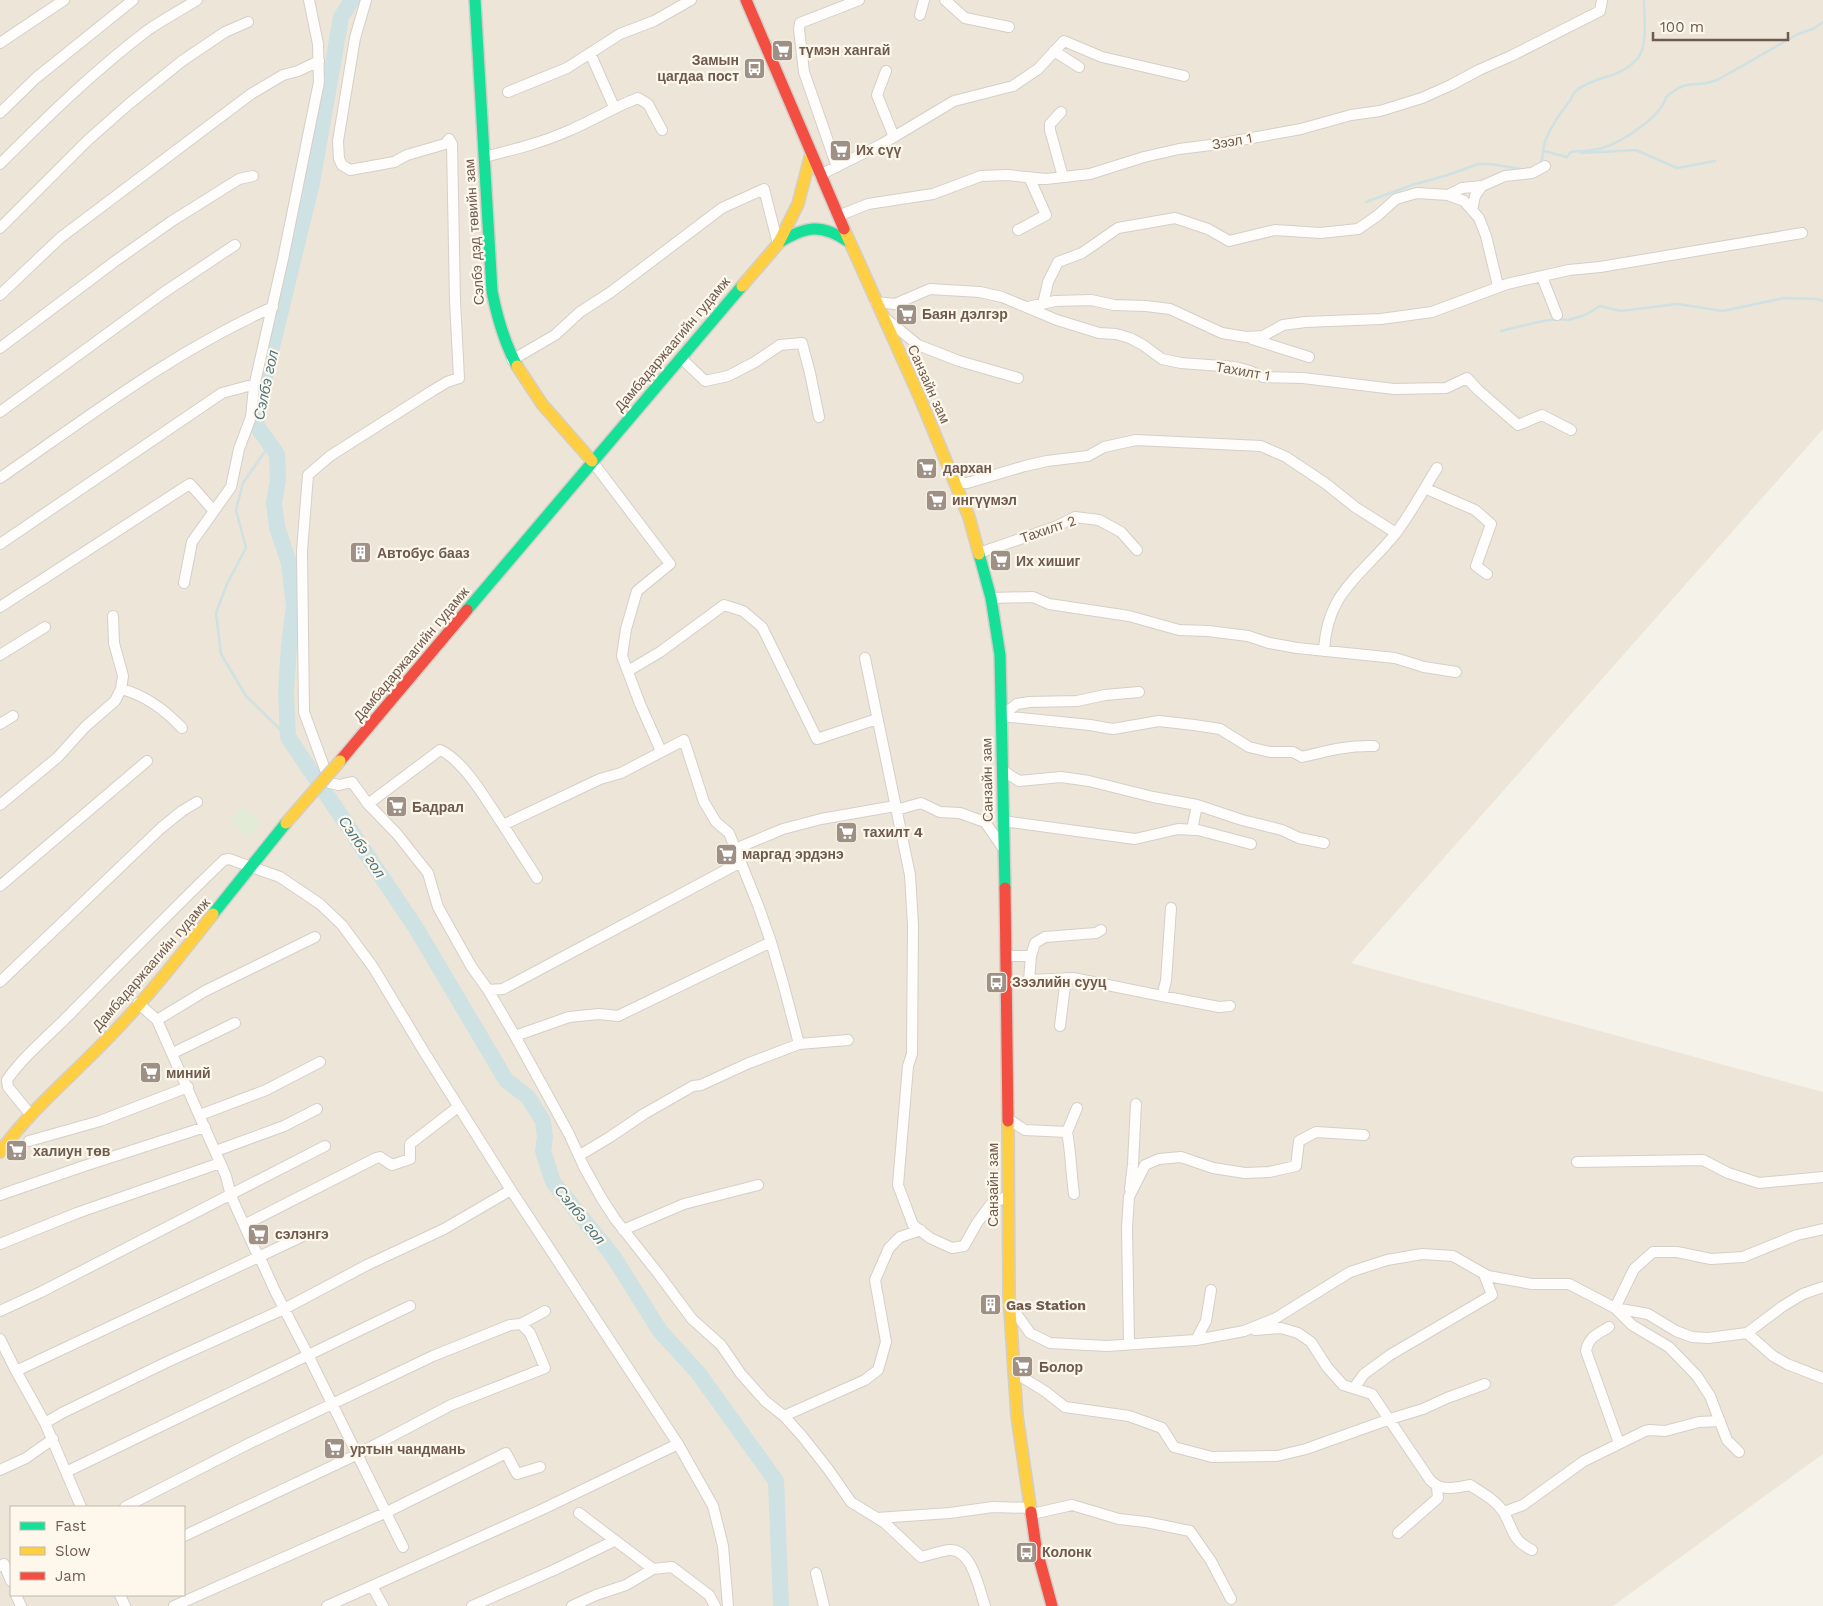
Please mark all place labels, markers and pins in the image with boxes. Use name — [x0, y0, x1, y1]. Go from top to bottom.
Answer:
supermarket icon: түмэн хангай — [771, 38, 795, 62]
place label: түмэн хангай — [799, 42, 890, 58]
place label: Замын цагдаа пост — [657, 52, 739, 84]
bus stop icon: Замын цагдаа пост — [743, 56, 767, 80]
supermarket icon: Их сүү — [828, 138, 852, 162]
place label: Их сүү — [856, 142, 901, 158]
supermarket icon: Баян дэлгэр — [894, 302, 918, 326]
place label: Баян дэлгэр — [922, 306, 1008, 322]
supermarket icon: дархан — [915, 456, 939, 480]
place label: дархан — [943, 460, 992, 476]
supermarket icon: ингүүмэл — [924, 488, 948, 512]
place label: ингүүмэл — [952, 492, 1017, 508]
building icon: Автобус бааз — [349, 541, 373, 565]
place label: Автобус бааз — [377, 545, 470, 561]
supermarket icon: Их хишиг — [988, 549, 1012, 573]
place label: Их хишиг — [1016, 553, 1081, 569]
supermarket icon: Бадрал — [384, 795, 408, 819]
place label: Бадрал — [412, 799, 464, 815]
supermarket icon: тахилт 4 — [835, 820, 859, 844]
place label: тахилт 4 — [863, 824, 923, 840]
supermarket icon: маргад эрдэнэ — [714, 842, 738, 866]
place label: маргад эрдэнэ — [742, 846, 844, 862]
bus stop icon: Зээлийн сууц — [984, 970, 1008, 994]
place label: Зээлийн сууц — [1012, 974, 1107, 990]
supermarket icon: миний — [138, 1061, 162, 1085]
place label: миний — [166, 1065, 211, 1081]
supermarket icon: халиун төв — [5, 1139, 29, 1163]
place label: халиун төв — [33, 1143, 111, 1159]
supermarket icon: сэлэнгэ — [247, 1222, 271, 1246]
place label: сэлэнгэ — [275, 1226, 329, 1242]
building icon: Gas Station — [978, 1293, 1002, 1317]
place label: Gas Station — [1006, 1297, 1086, 1313]
supermarket icon: Болор — [1011, 1355, 1035, 1379]
place label: Болор — [1039, 1359, 1083, 1375]
supermarket icon: уртын чандмань — [322, 1437, 346, 1461]
place label: уртын чандмань — [350, 1441, 466, 1457]
bus stop icon: Колонк — [1014, 1540, 1038, 1564]
place label: Колонк — [1042, 1544, 1092, 1560]

